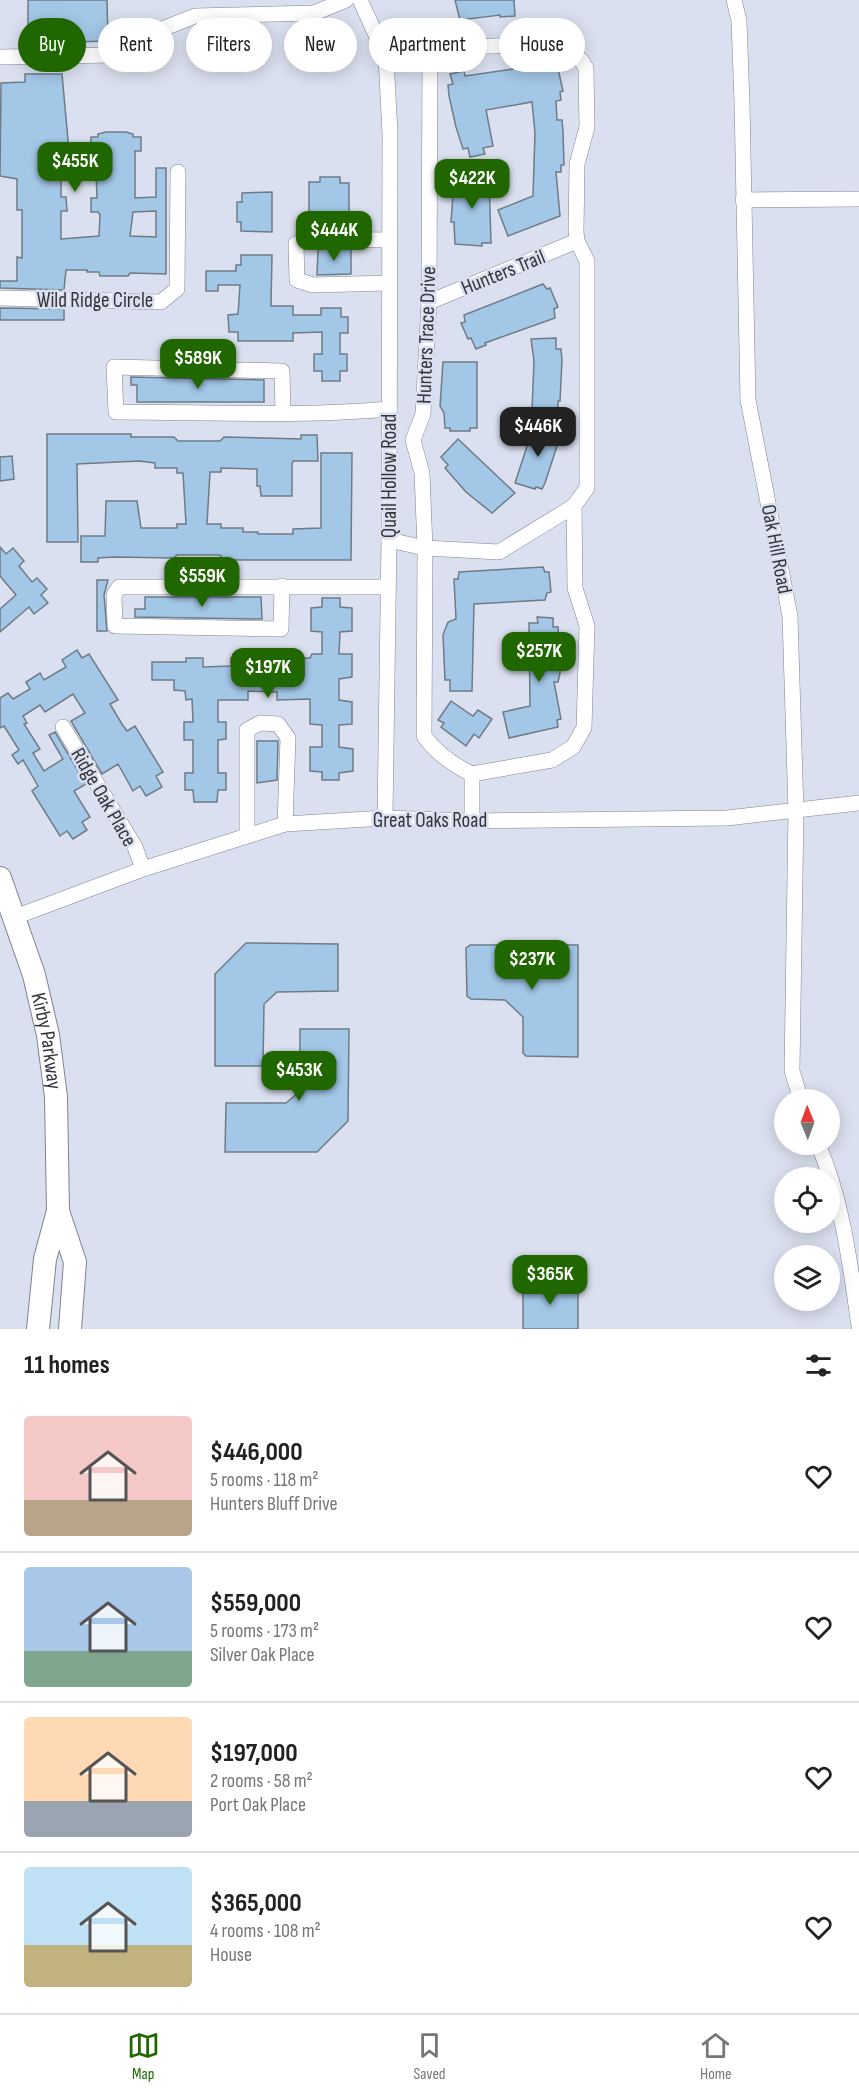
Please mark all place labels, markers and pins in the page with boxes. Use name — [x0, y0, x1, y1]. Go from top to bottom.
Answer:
pin: $455K — [33, 142, 117, 193]
pin: $422K — [430, 159, 514, 210]
pin: $444K — [292, 211, 376, 262]
pin: $589K — [156, 339, 240, 390]
pin: $446K — [496, 407, 580, 458]
pin: $559K — [160, 557, 244, 608]
pin: $257K — [497, 632, 581, 683]
pin: $197K — [226, 648, 310, 699]
pin: $237K — [490, 940, 574, 991]
pin: $453K — [257, 1051, 341, 1102]
pin: $365K — [508, 1255, 592, 1306]

